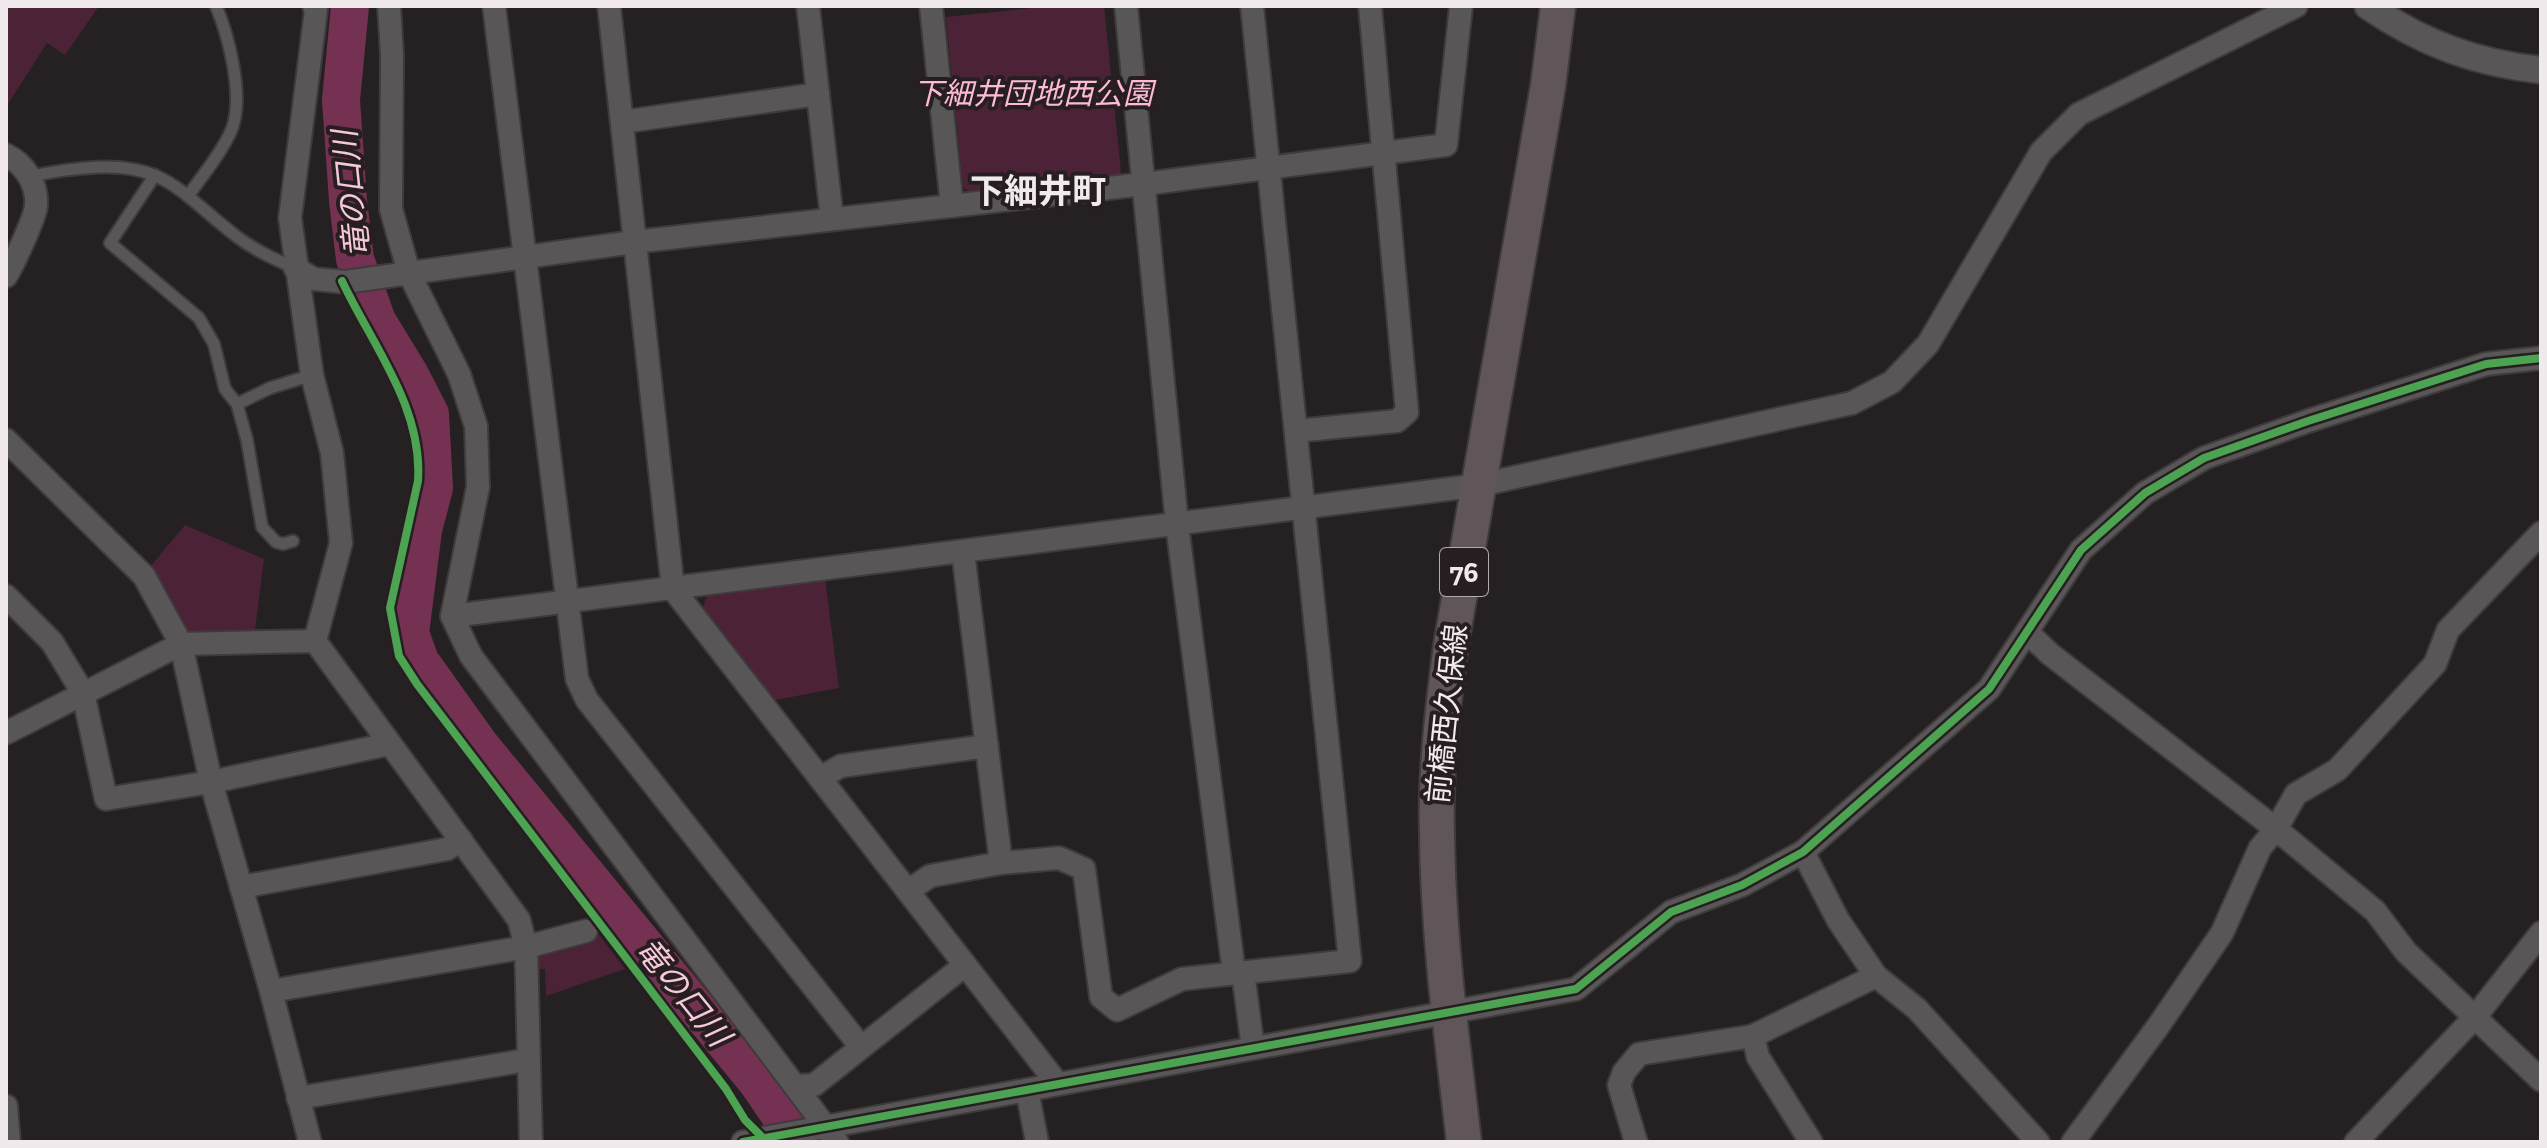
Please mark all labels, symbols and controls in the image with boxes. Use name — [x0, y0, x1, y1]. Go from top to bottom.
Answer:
park label: 下細井団地西公園 — [913, 76, 1157, 112]
water label: 竜の口川 — [325, 125, 377, 260]
district label: 下細井町 — [970, 171, 1106, 212]
road number: 76 — [1440, 548, 1488, 596]
street label: 前橋西久保線 — [1420, 623, 1474, 805]
water label: 竜の口川 — [628, 930, 740, 1056]

